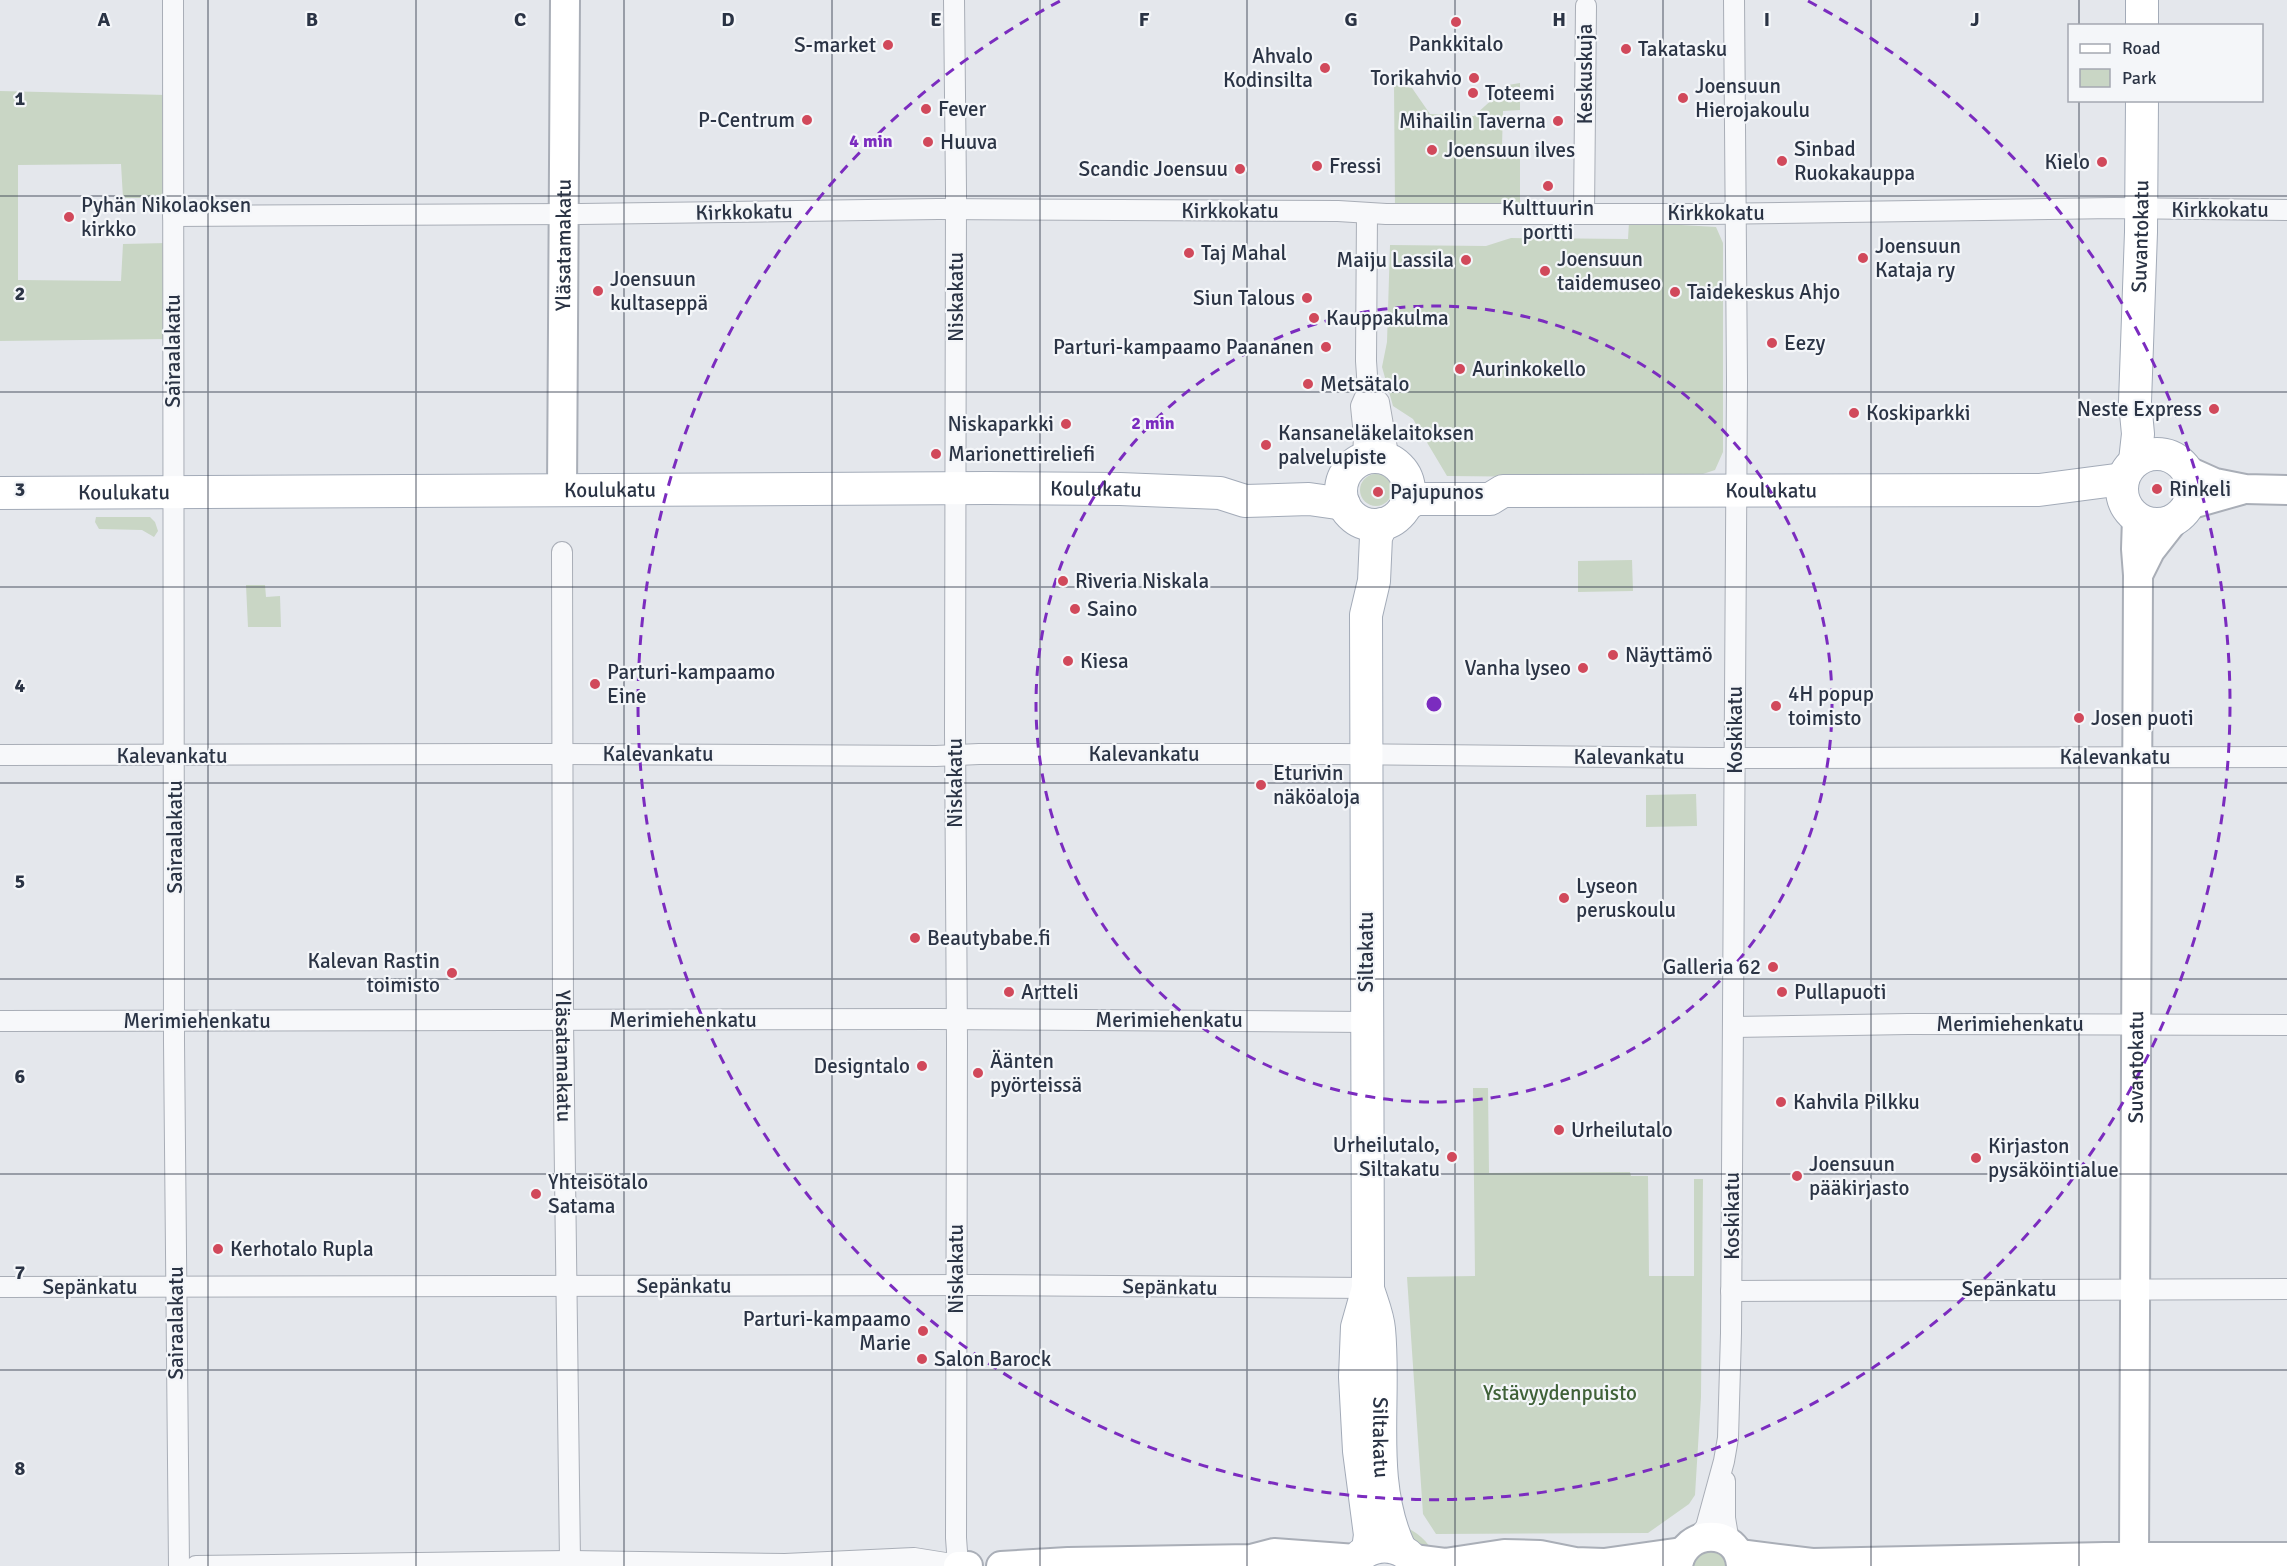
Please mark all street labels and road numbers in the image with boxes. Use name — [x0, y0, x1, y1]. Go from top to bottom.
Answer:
street label: Keskuskuja — [1572, 24, 1598, 124]
street label: Yläsatamakatu — [550, 179, 577, 311]
street label: Suvantokatu — [2126, 180, 2154, 293]
street label: Kirkkokatu — [2171, 197, 2269, 223]
street label: Kirkkokatu — [695, 198, 793, 226]
street label: Kirkkokatu — [1181, 198, 1279, 224]
street label: Kirkkokatu — [1667, 200, 1765, 226]
street label: Niskakatu — [943, 252, 969, 342]
street label: Sairaalakatu — [160, 294, 186, 408]
street label: Koulukatu — [1050, 475, 1142, 503]
street label: Koulukatu — [564, 477, 656, 503]
street label: Koulukatu — [1725, 477, 1817, 504]
street label: Koulukatu — [78, 479, 170, 506]
street label: Koskikatu — [1722, 686, 1748, 774]
street label: Niskakatu — [942, 738, 968, 828]
street label: Kalevankatu — [603, 741, 713, 767]
street label: Kalevankatu — [1089, 741, 1199, 767]
street label: Kalevankatu — [117, 743, 227, 769]
street label: Kalevankatu — [1574, 744, 1684, 770]
street label: Kalevankatu — [2060, 744, 2170, 770]
street label: Sairaalakatu — [162, 780, 188, 894]
street label: Siltakatu — [1353, 912, 1379, 992]
street label: Yläsatamakatu — [550, 990, 577, 1122]
street label: Merimiehenkatu — [609, 1007, 757, 1033]
street label: Merimiehenkatu — [1095, 1007, 1243, 1033]
street label: Merimiehenkatu — [123, 1008, 271, 1034]
street label: Merimiehenkatu — [1936, 1011, 2084, 1037]
street label: Suvantokatu — [2123, 1011, 2149, 1123]
street label: Koskikatu — [1719, 1172, 1745, 1260]
street label: Niskakatu — [943, 1224, 969, 1314]
street label: Sairaalakatu — [163, 1266, 189, 1380]
street label: Sepänkatu — [636, 1273, 732, 1299]
street label: Sepänkatu — [1122, 1273, 1218, 1301]
street label: Sepänkatu — [42, 1274, 138, 1300]
street label: Sepänkatu — [1961, 1276, 2057, 1302]
street label: Siltakatu — [1367, 1397, 1395, 1479]

